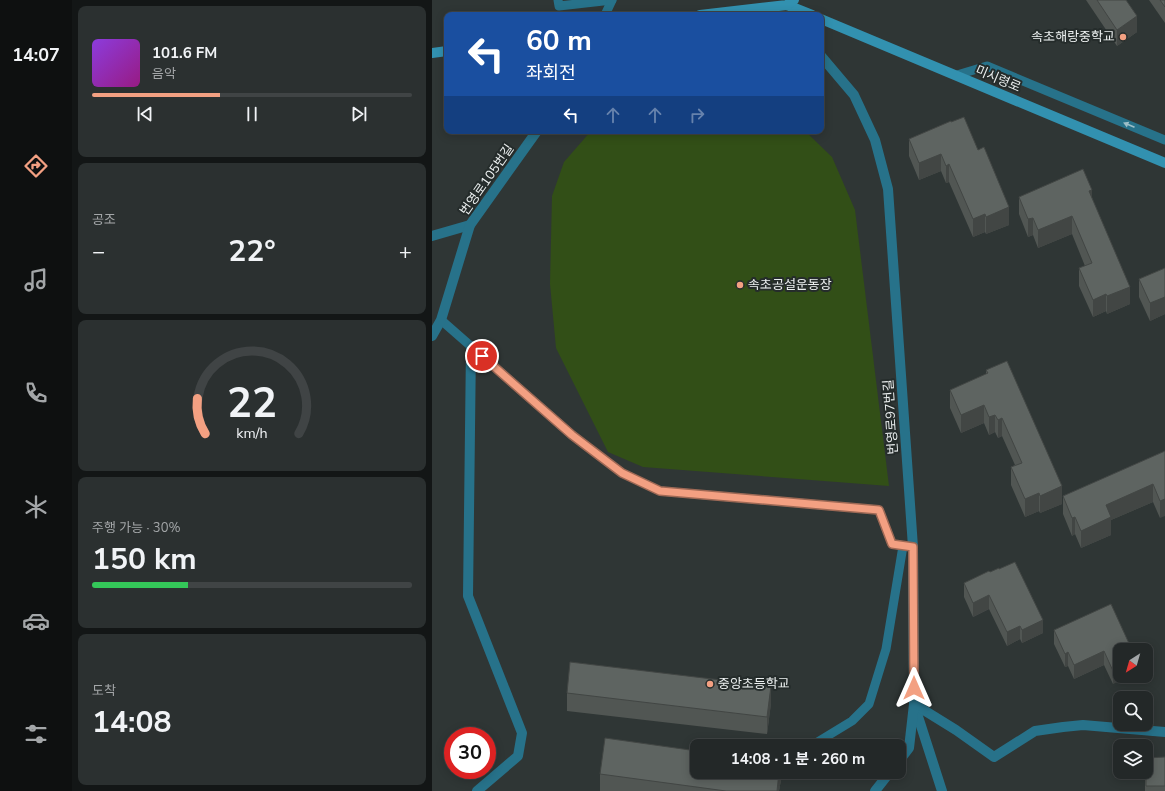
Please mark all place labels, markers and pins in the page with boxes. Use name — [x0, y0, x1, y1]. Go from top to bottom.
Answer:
place label: 속초해랑중학교 — [1031, 28, 1115, 46]
marker: 속초해랑중학교 — [1118, 32, 1128, 42]
place label: 속초공설운동장 — [748, 276, 832, 294]
marker: 속초공설운동장 — [735, 280, 745, 290]
pin — [465, 339, 499, 373]
place label: 중앙초등학교 — [718, 675, 790, 693]
marker: 중앙초등학교 — [705, 679, 715, 689]

